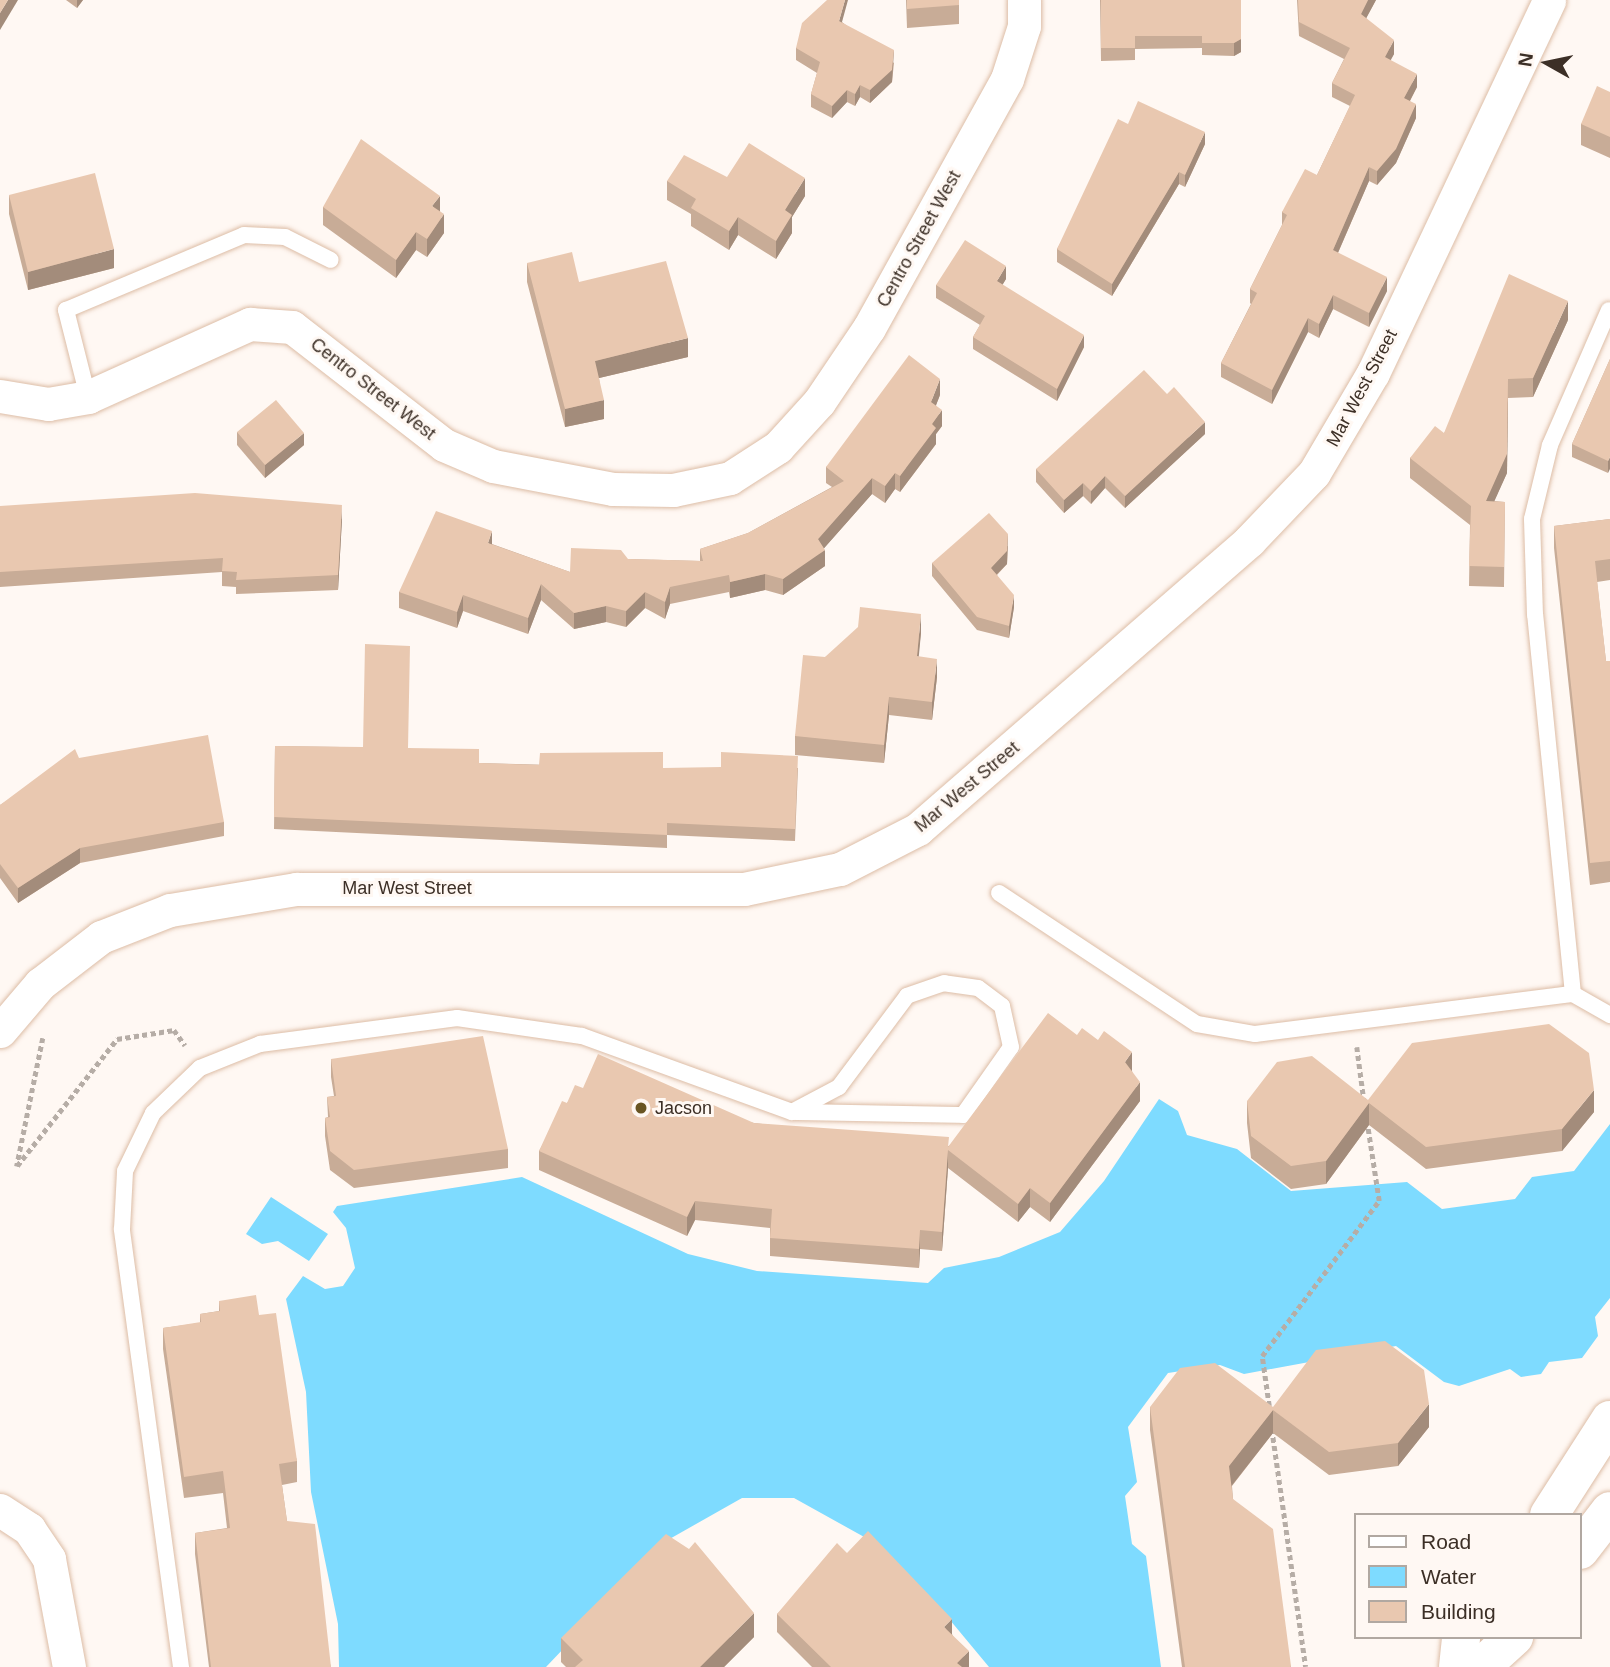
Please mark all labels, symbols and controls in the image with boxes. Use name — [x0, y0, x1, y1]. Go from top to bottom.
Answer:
north arrow — [1512, 28, 1582, 98]
text: N — [1514, 51, 1537, 68]
street label: Centro Street West — [873, 167, 965, 311]
street label: Mar West Street — [1322, 326, 1402, 450]
street label: Centro Street West — [306, 333, 440, 445]
street label: Mar West Street — [910, 737, 1024, 837]
street label: Mar West Street — [342, 877, 472, 899]
place label: Jacson — [655, 1097, 712, 1119]
marker: Jacson — [633, 1100, 649, 1116]
legend — [1354, 1513, 1582, 1639]
text: Road — [1421, 1530, 1471, 1553]
text: Water — [1421, 1565, 1476, 1588]
text: Building — [1421, 1600, 1496, 1623]

